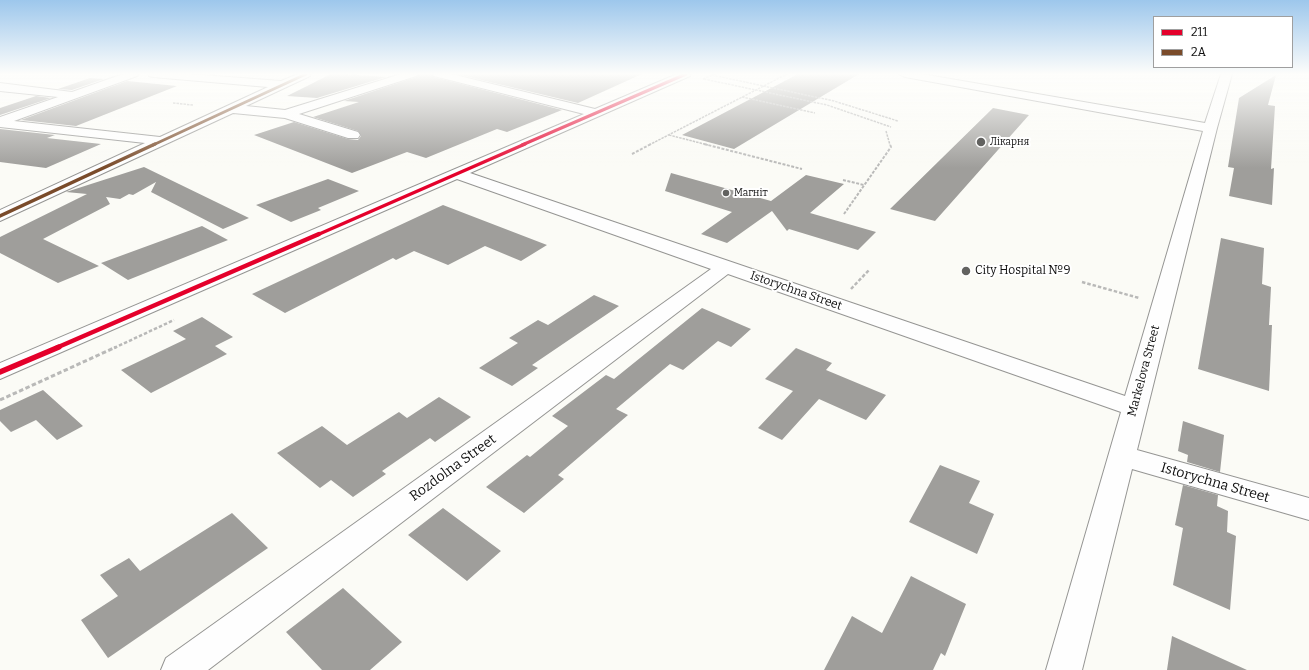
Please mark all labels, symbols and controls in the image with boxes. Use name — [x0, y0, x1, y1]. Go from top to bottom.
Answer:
legend — [1153, 16, 1293, 68]
text: 211 — [1191, 25, 1207, 39]
text: 2А — [1191, 45, 1206, 59]
marker: Лікарня — [975, 136, 987, 148]
place label: Лікарня — [990, 136, 1029, 148]
place label: Магніт — [734, 187, 768, 199]
marker: Магніт — [721, 188, 731, 198]
place label: City Hospital №9 — [975, 264, 1070, 278]
marker: City Hospital №9 — [960, 265, 972, 277]
street label: Istorychna Street — [748, 269, 844, 313]
street label: Markelova Street — [1125, 324, 1163, 418]
street label: Rozdolna Street — [406, 431, 500, 505]
street label: Istorychna Street — [1159, 459, 1271, 507]

